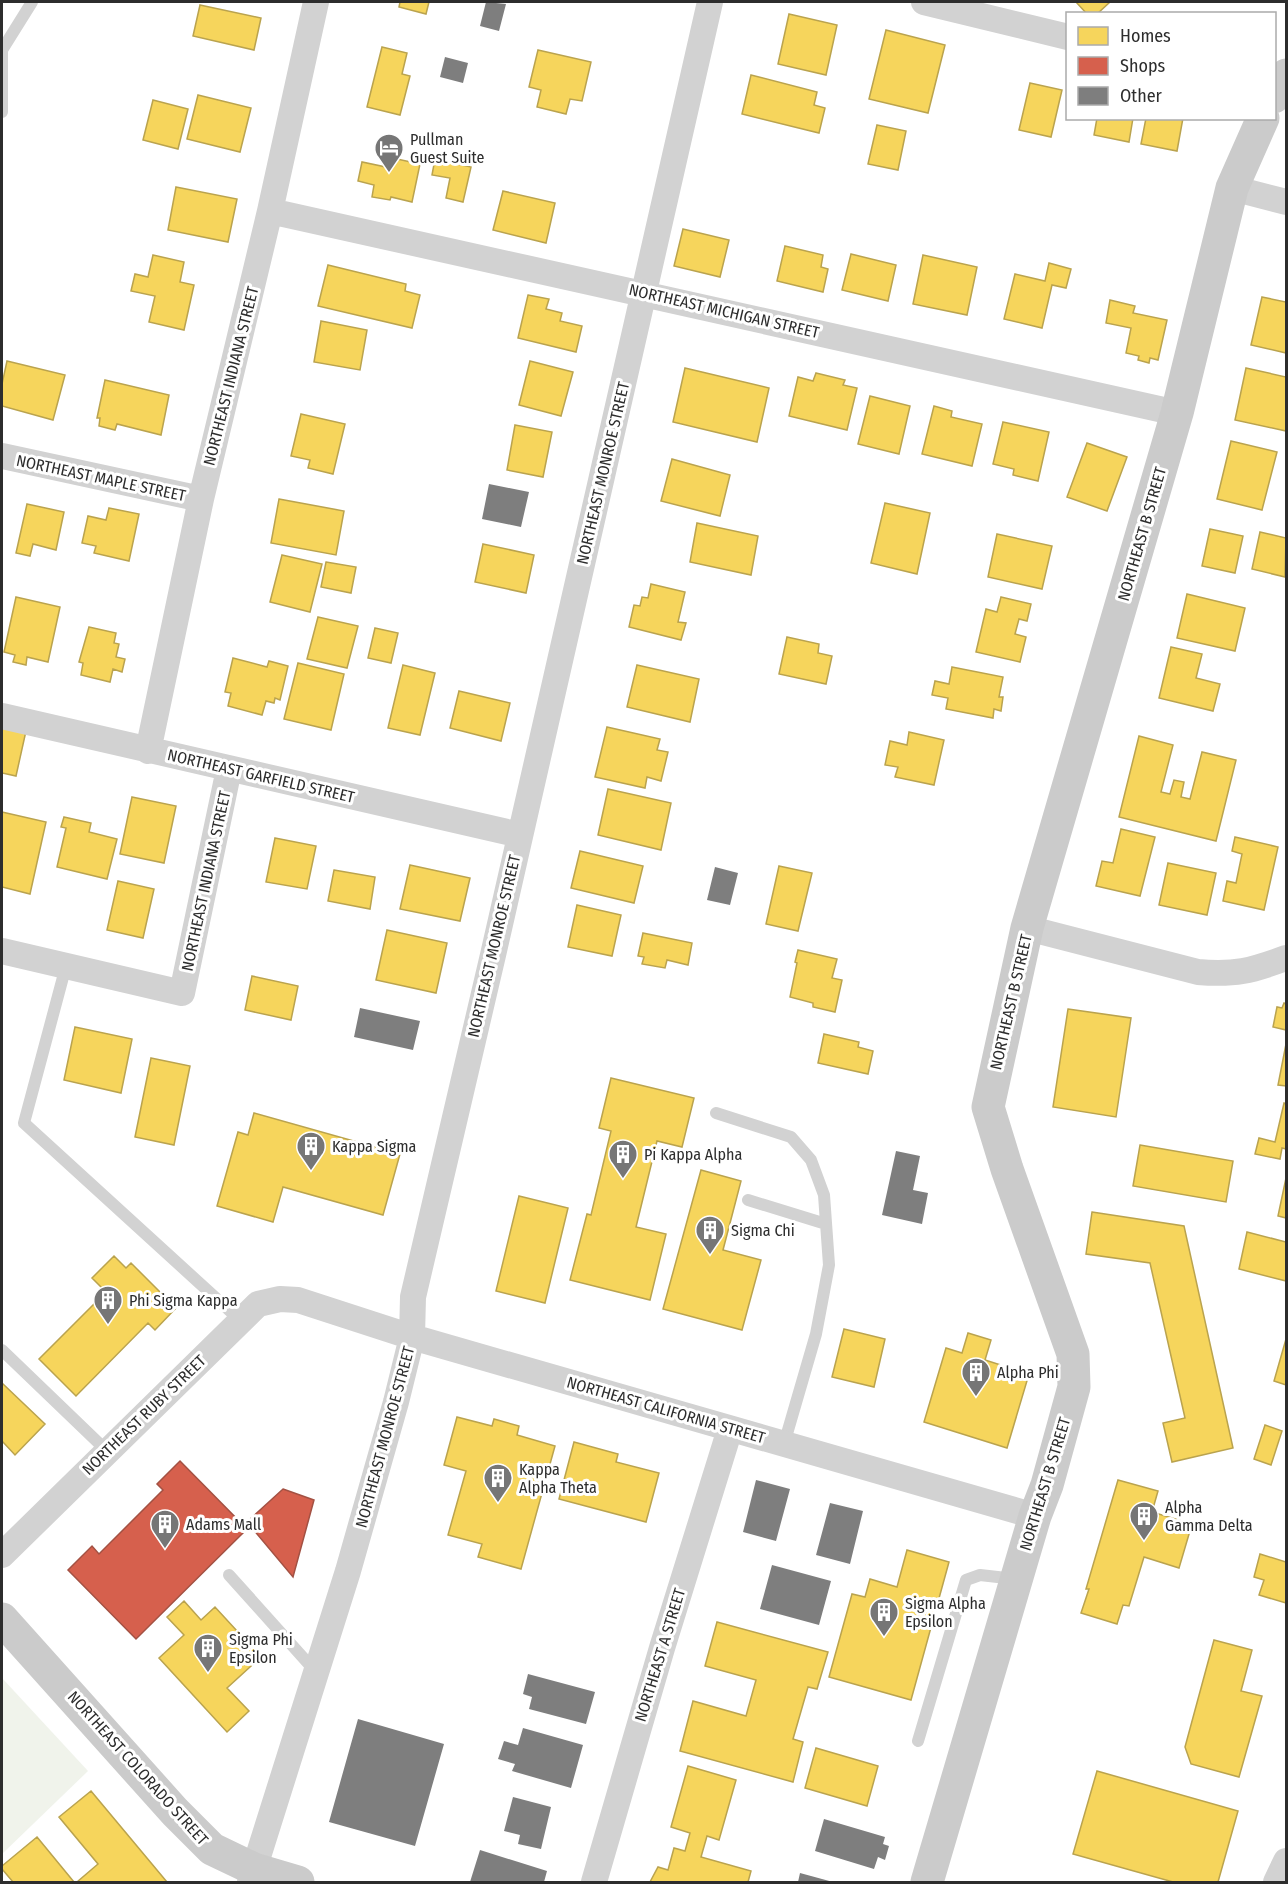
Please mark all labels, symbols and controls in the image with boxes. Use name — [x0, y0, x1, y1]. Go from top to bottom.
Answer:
legend — [1066, 12, 1276, 120]
text: Homes — [1120, 25, 1171, 47]
text: Shops — [1120, 55, 1165, 77]
text: Other — [1120, 85, 1163, 107]
place label: Pullman Guest Suite — [410, 130, 485, 167]
hotel icon: Pullman Guest Suite — [373, 132, 405, 174]
street label: NORTHEAST MICHIGAN STREET — [627, 280, 822, 342]
street label: NORTHEAST INDIANA STREET — [200, 284, 263, 467]
street label: NORTHEAST MONROE STREET — [573, 379, 633, 566]
street label: NORTHEAST MAPLE STREET — [15, 451, 188, 505]
street label: NORTHEAST B STREET — [1114, 464, 1170, 603]
street label: NORTHEAST GARFIELD STREET — [166, 745, 357, 807]
street label: NORTHEAST INDIANA STREET — [178, 789, 235, 973]
street label: NORTHEAST MONROE STREET — [464, 852, 524, 1039]
street label: NORTHEAST B STREET — [986, 932, 1036, 1072]
building icon: Kappa Sigma — [295, 1130, 327, 1172]
place label: Kappa Sigma — [332, 1137, 416, 1156]
building icon: Pi Kappa Alpha — [607, 1138, 639, 1180]
place label: Pi Kappa Alpha — [644, 1145, 742, 1164]
building icon: Sigma Chi — [694, 1214, 726, 1256]
place label: Sigma Chi — [731, 1221, 795, 1240]
building icon: Phi Sigma Kappa — [92, 1284, 124, 1326]
place label: Phi Sigma Kappa — [129, 1291, 238, 1310]
street label: NORTHEAST MONROE STREET — [352, 1344, 419, 1530]
street label: NORTHEAST RUBY STREET — [78, 1351, 210, 1479]
building icon: Alpha Phi — [960, 1356, 992, 1398]
place label: Alpha Phi — [997, 1363, 1059, 1382]
street label: NORTHEAST CALIFORNIA STREET — [565, 1373, 768, 1448]
street label: NORTHEAST B STREET — [1016, 1414, 1075, 1553]
place label: Kappa Alpha Theta — [519, 1460, 597, 1497]
building icon: Kappa Alpha Theta — [482, 1462, 514, 1504]
place label: Alpha Gamma Delta — [1165, 1498, 1253, 1535]
building icon: Alpha Gamma Delta — [1128, 1500, 1160, 1542]
building icon: Adams Mall — [149, 1508, 181, 1550]
place label: Adams Mall — [186, 1515, 261, 1534]
street label: NORTHEAST A STREET — [631, 1586, 689, 1724]
place label: Sigma Alpha Epsilon — [905, 1594, 986, 1631]
building icon: Sigma Alpha Epsilon — [868, 1596, 900, 1638]
place label: Sigma Phi Epsilon — [229, 1630, 293, 1667]
building icon: Sigma Phi Epsilon — [192, 1632, 224, 1674]
street label: NORTHEAST COLORADO STREET — [64, 1687, 213, 1849]

